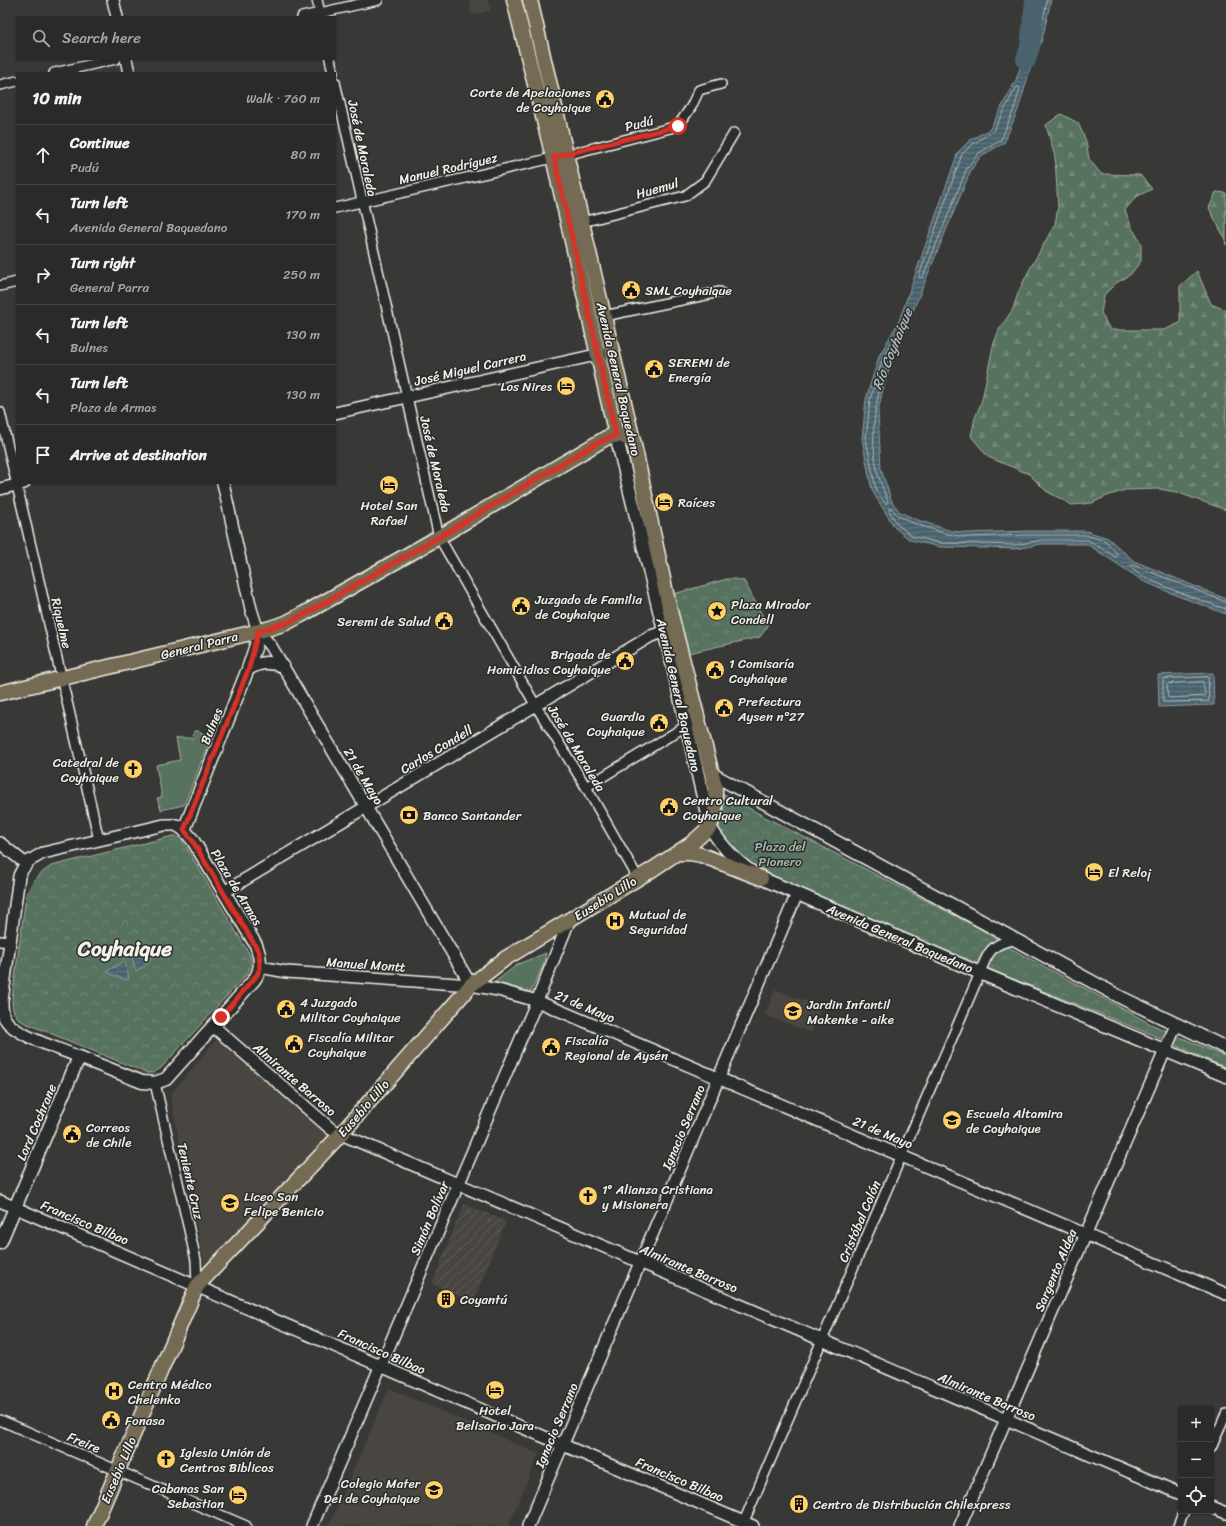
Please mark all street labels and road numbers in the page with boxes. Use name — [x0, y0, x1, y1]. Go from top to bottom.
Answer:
street label: José de Moraleda — [341, 97, 384, 199]
street label: Pudú — [622, 109, 656, 138]
street label: Manuel Rodríguez — [396, 146, 501, 191]
street label: Huemul — [633, 171, 682, 206]
street label: Avenida General Baquedano — [589, 299, 648, 459]
street label: José Miguel Carrera — [411, 344, 529, 393]
street label: José de Moraleda — [413, 413, 458, 515]
street label: Riquelme — [45, 595, 79, 651]
street label: Avenida General Baquedano — [649, 615, 708, 775]
street label: General Parra — [158, 625, 241, 666]
street label: José de Moraleda — [541, 699, 612, 797]
street label: Bulnes — [194, 704, 229, 748]
street label: Carlos Condell — [395, 718, 477, 780]
street label: 21 de Mayo — [337, 743, 390, 810]
street label: Plaza de Armas — [204, 844, 269, 931]
street label: Eusebio Lillo — [569, 870, 642, 927]
street label: Avenida General Baquedano — [822, 897, 977, 980]
street label: Manuel Montt — [326, 950, 407, 979]
street label: 21 de Mayo — [551, 983, 619, 1030]
street label: Almirante Barroso — [247, 1036, 342, 1123]
street label: Eusebio Lillo — [331, 1074, 396, 1143]
street label: Lord Cochrane — [10, 1080, 63, 1164]
street label: Ignacio Serrano — [655, 1080, 712, 1174]
street label: 21 de Mayo — [849, 1109, 917, 1156]
street label: Teniente Cruz — [170, 1140, 211, 1223]
street label: Cristóbal Colón — [832, 1176, 887, 1266]
street label: Simón Bolívar — [403, 1177, 456, 1259]
street label: Francisco Bilbao — [37, 1194, 133, 1252]
street label: Sargento Aldea — [1028, 1225, 1083, 1315]
street label: Almirante Barroso — [635, 1237, 742, 1300]
street label: Francisco Bilbao — [334, 1322, 430, 1381]
street label: Almirante Barroso — [933, 1365, 1040, 1428]
street label: Ignacio Serrano — [528, 1378, 585, 1472]
street label: Freire — [64, 1425, 104, 1460]
street label: Eusebio Lillo — [94, 1433, 143, 1507]
street label: Francisco Bilbao — [632, 1451, 728, 1509]

